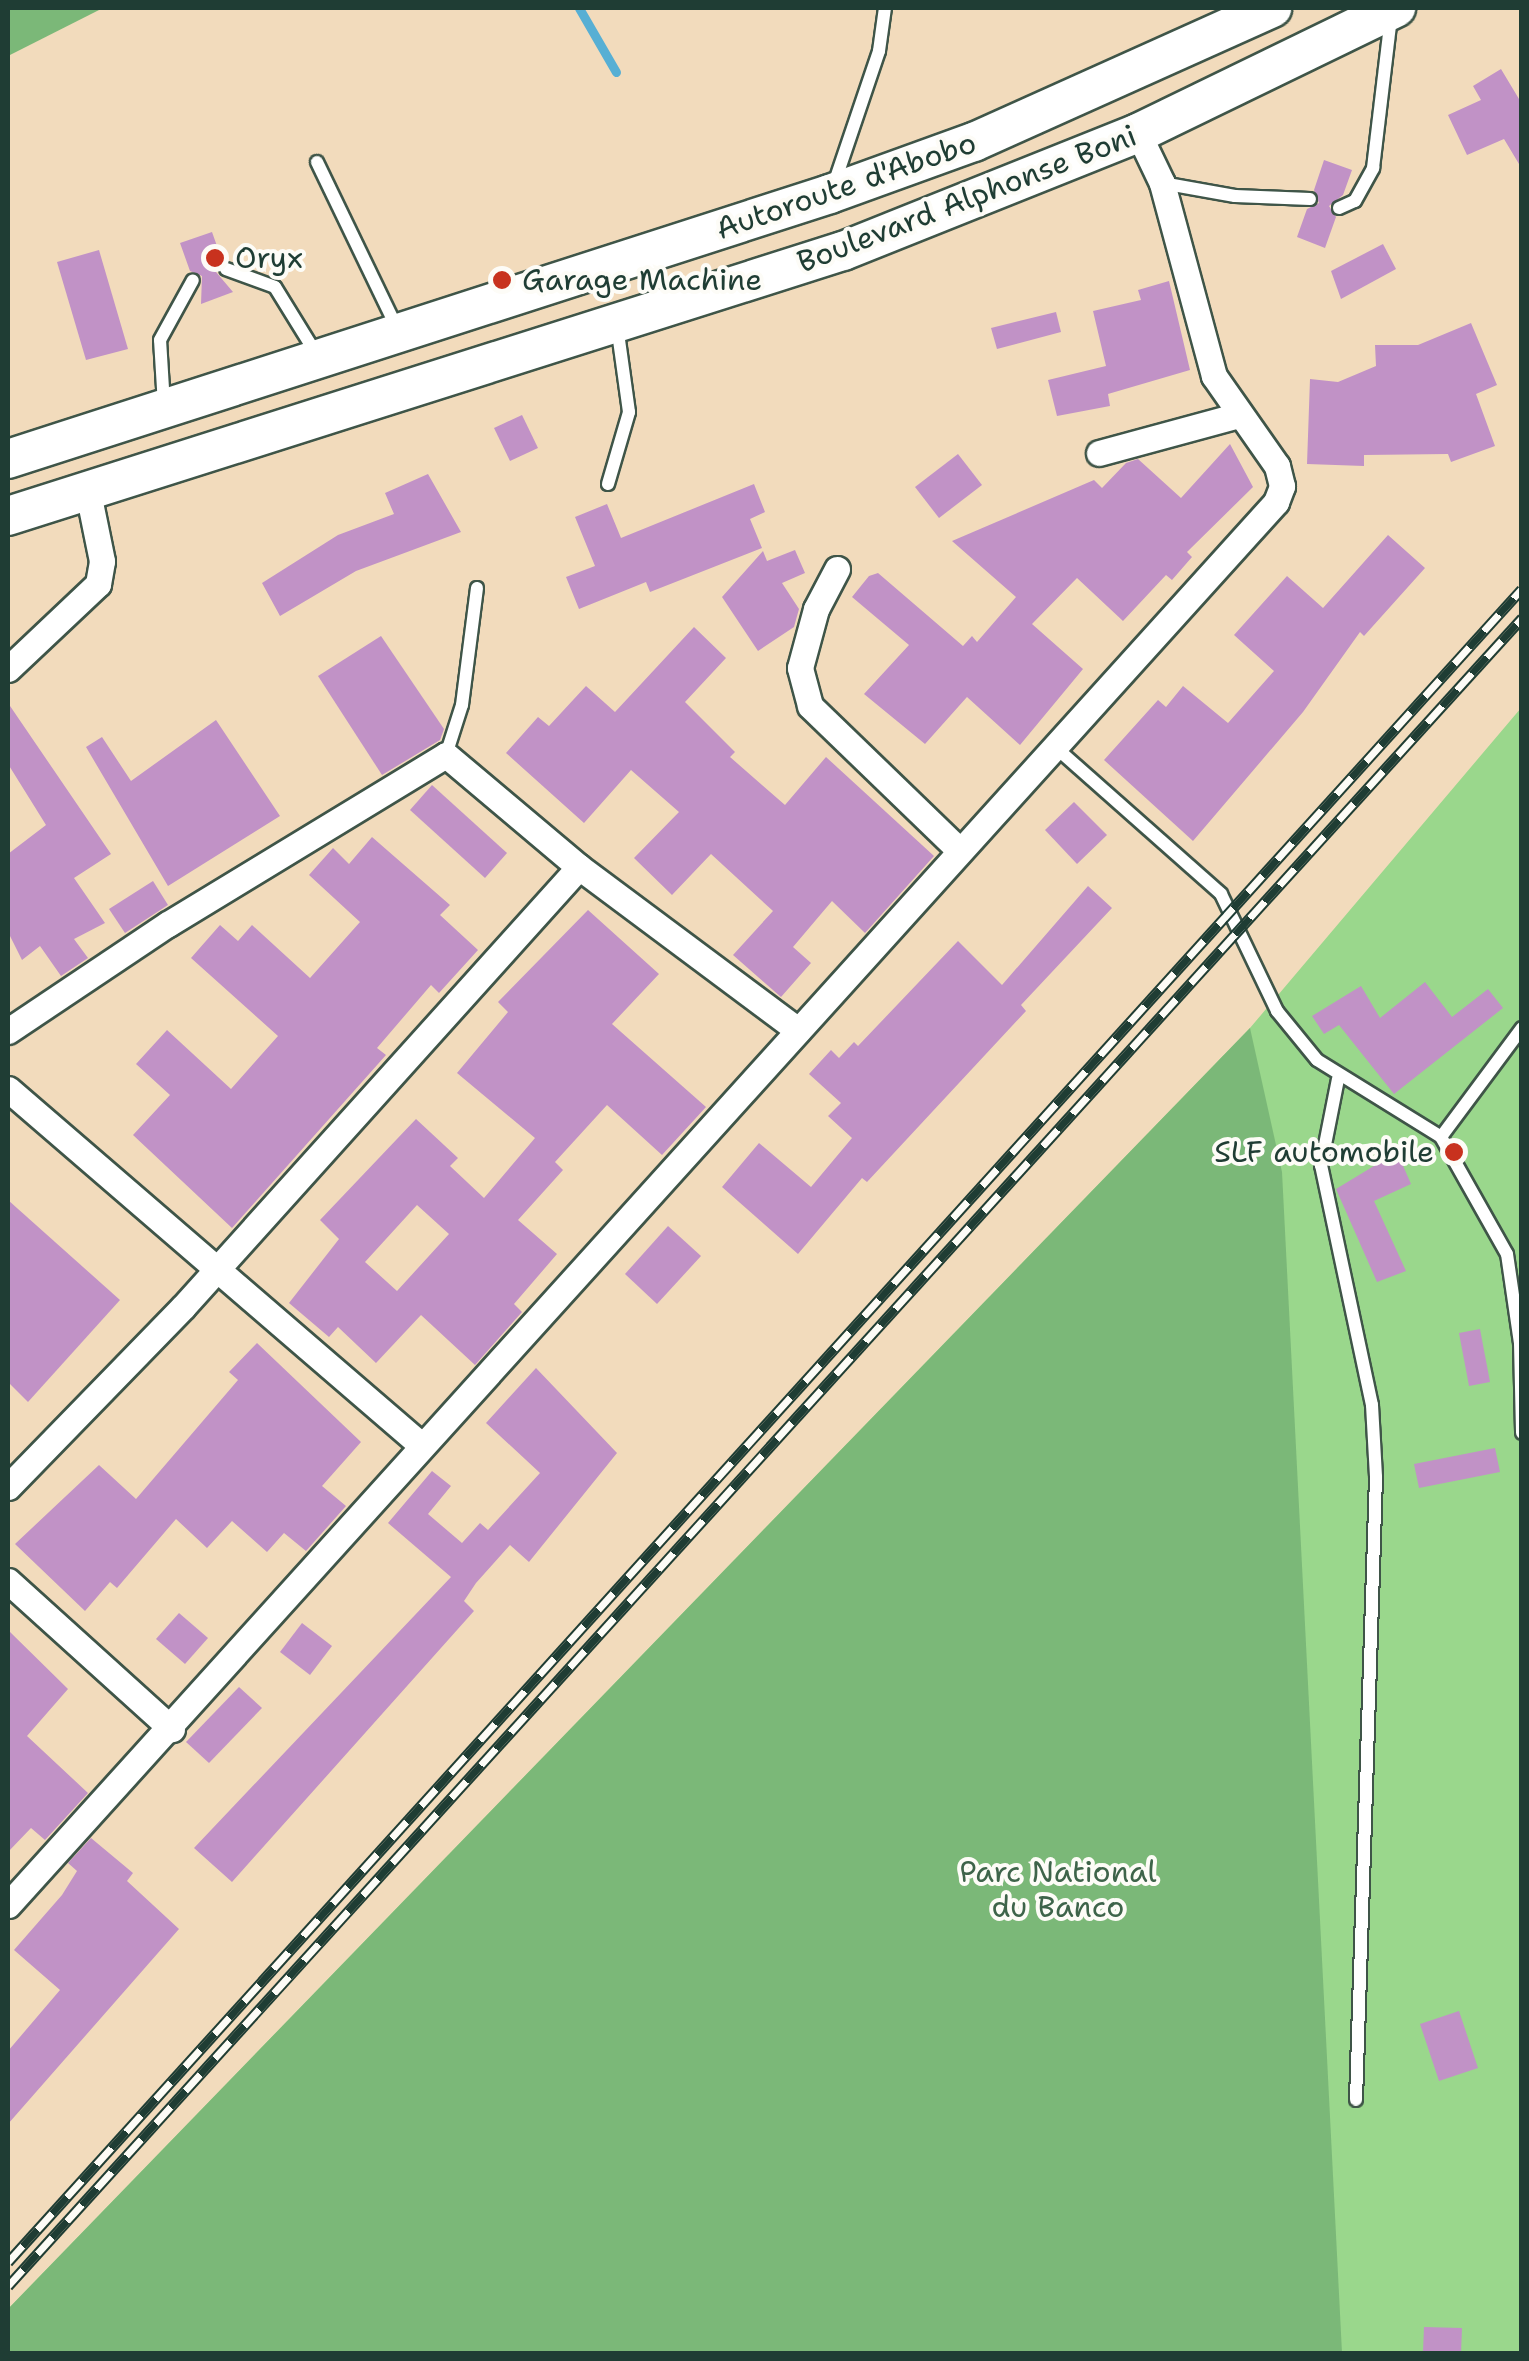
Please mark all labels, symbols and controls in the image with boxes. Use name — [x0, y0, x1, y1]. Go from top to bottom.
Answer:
street label: Boulevard Alphonse Boni — [792, 118, 1142, 280]
street label: Autoroute d'Abobo — [711, 125, 981, 247]
place label: Oryx — [235, 240, 303, 276]
marker: Oryx — [204, 247, 226, 269]
place label: Garage Machine — [522, 262, 762, 298]
marker: Garage Machine — [491, 269, 513, 291]
place label: SLF automobile — [1214, 1134, 1434, 1170]
marker: SLF automobile — [1443, 1141, 1465, 1163]
park label: Parc National du Banco — [959, 1854, 1157, 1924]

